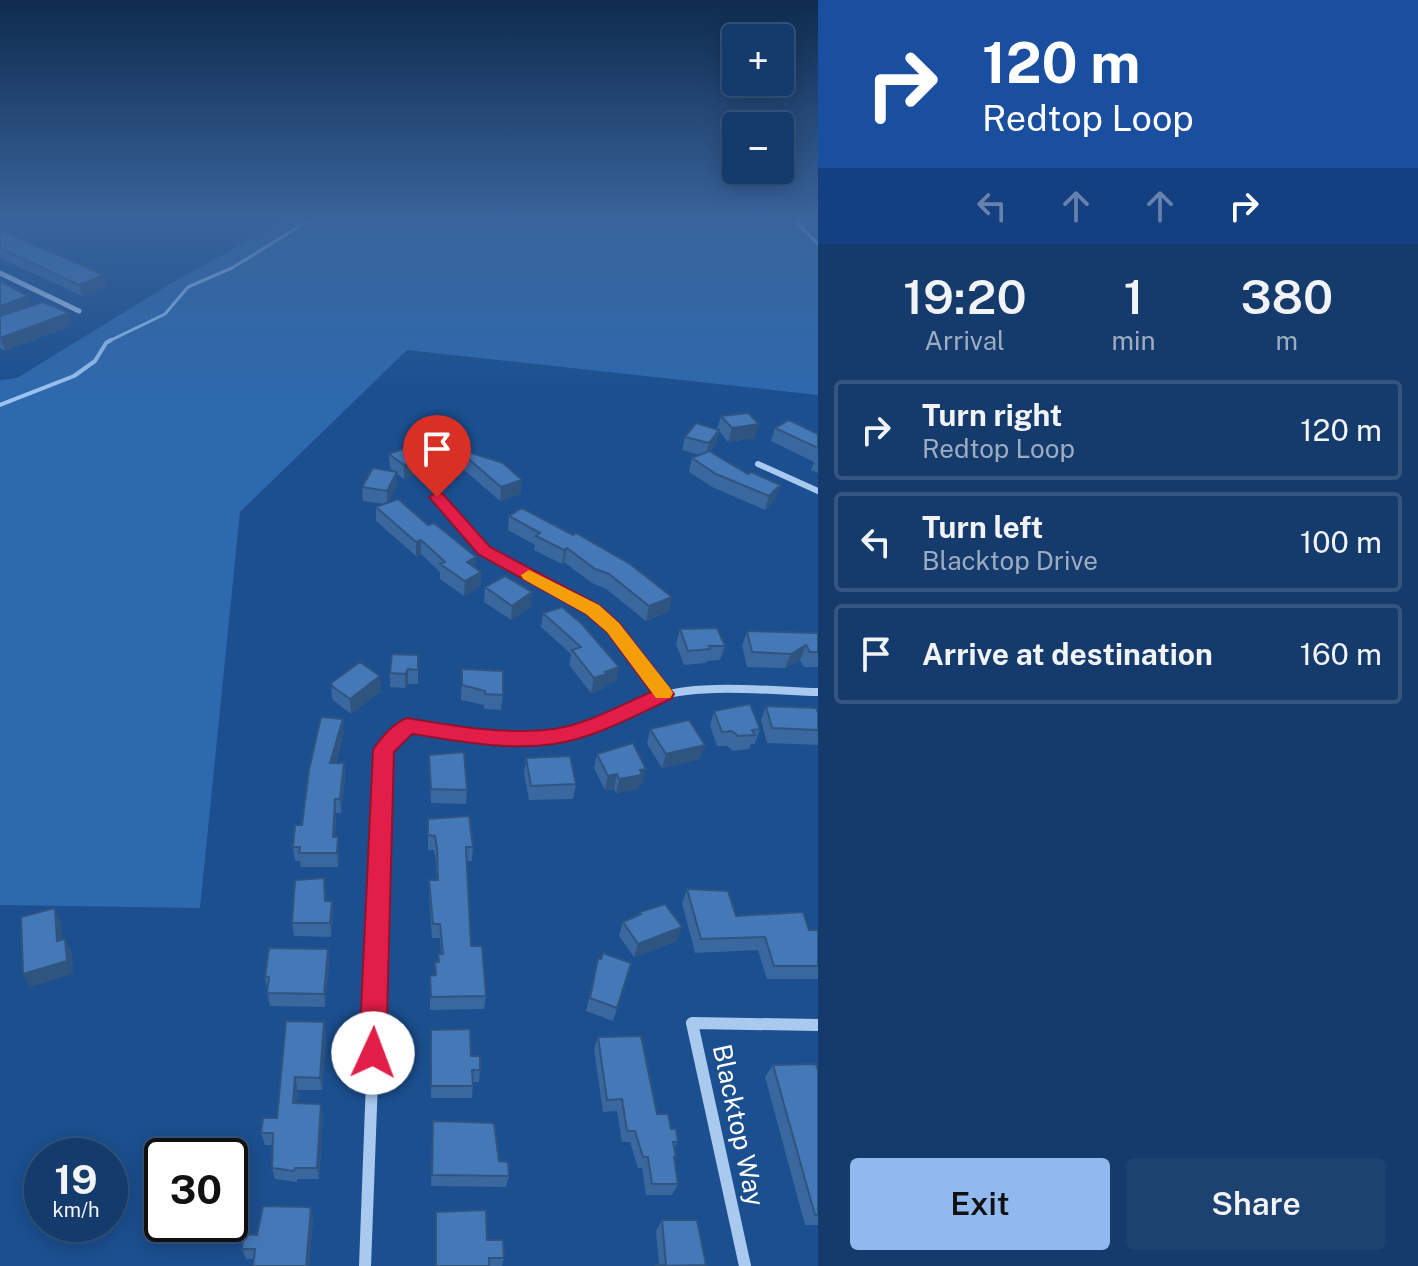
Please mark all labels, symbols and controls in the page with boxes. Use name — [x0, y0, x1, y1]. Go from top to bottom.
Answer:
map controls — [722, 24, 794, 184]
button: + — [722, 24, 794, 96]
text: 120 m — [982, 30, 1140, 96]
icon: right — [850, 32, 954, 136]
text: Redtop Loop — [982, 97, 1194, 139]
button: − — [722, 112, 794, 184]
icon: left — [970, 184, 1014, 228]
icon: ahead — [1054, 184, 1098, 228]
icon: ahead — [1138, 184, 1182, 228]
icon: right — [1222, 184, 1266, 228]
text: 19:20 — [903, 268, 1027, 325]
text: 1 — [1124, 268, 1144, 325]
text: 380 — [1240, 268, 1333, 325]
text: Arrival — [925, 325, 1005, 356]
text: min — [1112, 325, 1156, 356]
text: m — [1276, 325, 1298, 356]
text: Turn right — [922, 397, 1062, 433]
icon: right — [854, 408, 898, 452]
text: 120 m — [1300, 412, 1382, 448]
pin — [403, 415, 471, 497]
icon: arrive — [415, 427, 459, 471]
text: Redtop Loop — [922, 433, 1075, 464]
text: Turn left — [922, 509, 1043, 545]
icon: left — [854, 520, 898, 564]
text: 100 m — [1300, 524, 1382, 560]
text: Blacktop Drive — [922, 545, 1098, 576]
icon: arrive — [854, 632, 898, 676]
text: Arrive at destination — [922, 636, 1213, 672]
text: 160 m — [1300, 636, 1382, 672]
position arrow — [331, 1011, 415, 1095]
street label: Blacktop Way — [707, 1041, 771, 1209]
speed limit sign: 30 — [144, 1138, 248, 1242]
text: 19 — [54, 1156, 98, 1203]
button: Exit — [850, 1158, 1110, 1250]
button: Share — [1126, 1158, 1386, 1250]
text: km/h — [52, 1198, 100, 1222]

